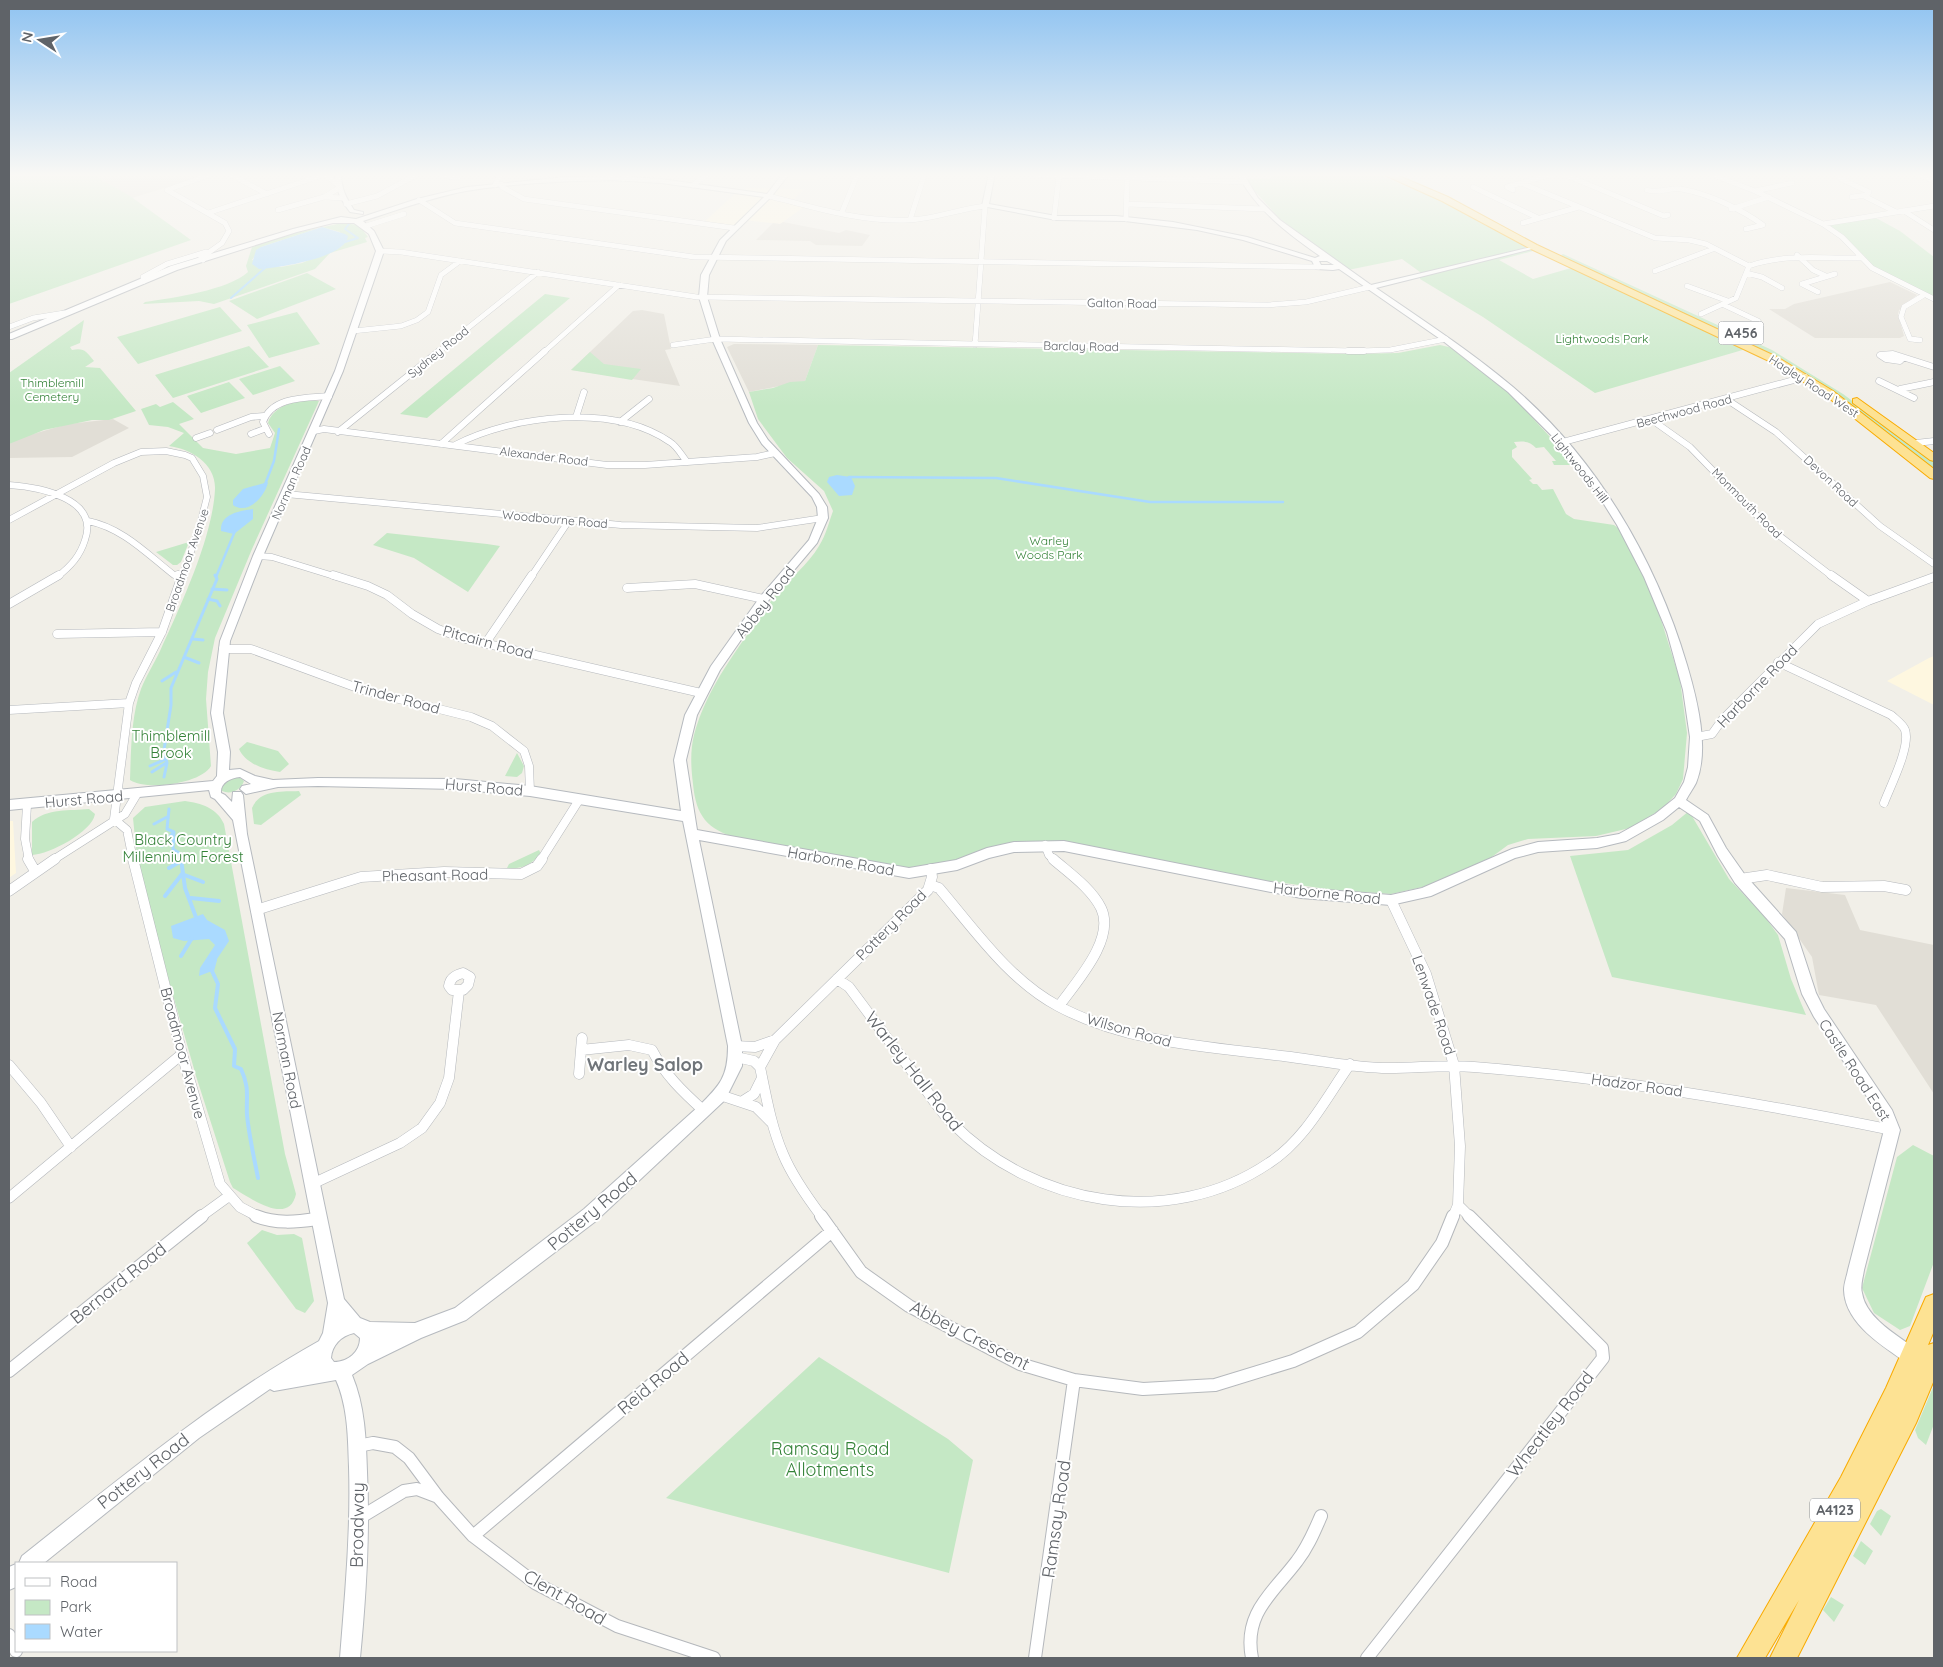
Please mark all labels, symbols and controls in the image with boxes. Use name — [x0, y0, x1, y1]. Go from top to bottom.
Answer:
north arrow — [15, 15, 65, 65]
text: N — [17, 30, 37, 44]
street label: Galton Road — [1087, 295, 1157, 311]
road number: A456 — [1718, 322, 1764, 344]
street label: Sydney Road — [404, 323, 472, 381]
park label: Lightwoods Park — [1556, 331, 1648, 346]
street label: Barclay Road — [1043, 338, 1119, 354]
street label: Hagley Road West — [1766, 351, 1862, 421]
park label: Thimblemill Cemetery — [20, 375, 84, 404]
street label: Beechwood Road — [1635, 391, 1733, 431]
street label: Lightwoods Hill — [1548, 430, 1612, 506]
street label: Alexander Road — [499, 443, 589, 469]
street label: Norman Road — [268, 444, 314, 522]
street label: Devon Road — [1801, 452, 1861, 510]
street label: Monmouth Road — [1709, 465, 1785, 541]
street label: Broadmoor Avenue — [162, 506, 212, 614]
street label: Woodbourne Road — [502, 507, 608, 531]
park label: Warley Woods Park — [1015, 533, 1083, 562]
street label: Abbey Road — [731, 562, 799, 642]
street label: Pitcairn Road — [441, 621, 535, 663]
street label: Harborne Road — [1713, 641, 1801, 731]
street label: Trinder Road — [350, 676, 442, 718]
park label: Thimblemill Brook — [131, 726, 211, 762]
street label: Hurst Road — [444, 774, 524, 800]
street label: Hurst Road — [44, 786, 124, 812]
park label: Black Country Millennium Forest — [122, 830, 244, 866]
street label: Harborne Road — [786, 842, 896, 880]
street label: Pheasant Road — [382, 865, 488, 885]
street label: Harborne Road — [1272, 878, 1382, 908]
street label: Pottery Road — [852, 886, 930, 964]
street label: Lenwade Road — [1408, 953, 1460, 1057]
street label: Broadmoor Avenue — [156, 985, 210, 1121]
street label: Warley Hall Road — [860, 1006, 968, 1136]
street label: Wilson Road — [1084, 1009, 1174, 1051]
street label: Norman Road — [268, 1010, 306, 1110]
street label: Castle Road East — [1815, 1015, 1895, 1125]
district label: Warley Salop — [587, 1053, 703, 1076]
street label: Hadzor Road — [1590, 1069, 1684, 1101]
street label: Pottery Road — [542, 1167, 642, 1255]
street label: Bernard Road — [65, 1237, 171, 1329]
street label: Abbey Crescent — [906, 1295, 1034, 1375]
street label: Reid Road — [612, 1346, 694, 1420]
street label: Wheatley Road — [1501, 1366, 1599, 1482]
street label: Pottery Road — [92, 1428, 194, 1514]
park label: Ramsay Road Allotments — [771, 1437, 889, 1481]
street label: Ramsay Road — [1036, 1459, 1076, 1579]
street label: Broadway — [345, 1482, 369, 1568]
road number: A4123 — [1810, 1498, 1860, 1522]
legend — [15, 1562, 178, 1652]
street label: Clent Road — [519, 1564, 611, 1630]
text: Road — [60, 1572, 97, 1591]
text: Park — [60, 1597, 92, 1616]
text: Water — [60, 1622, 103, 1641]

